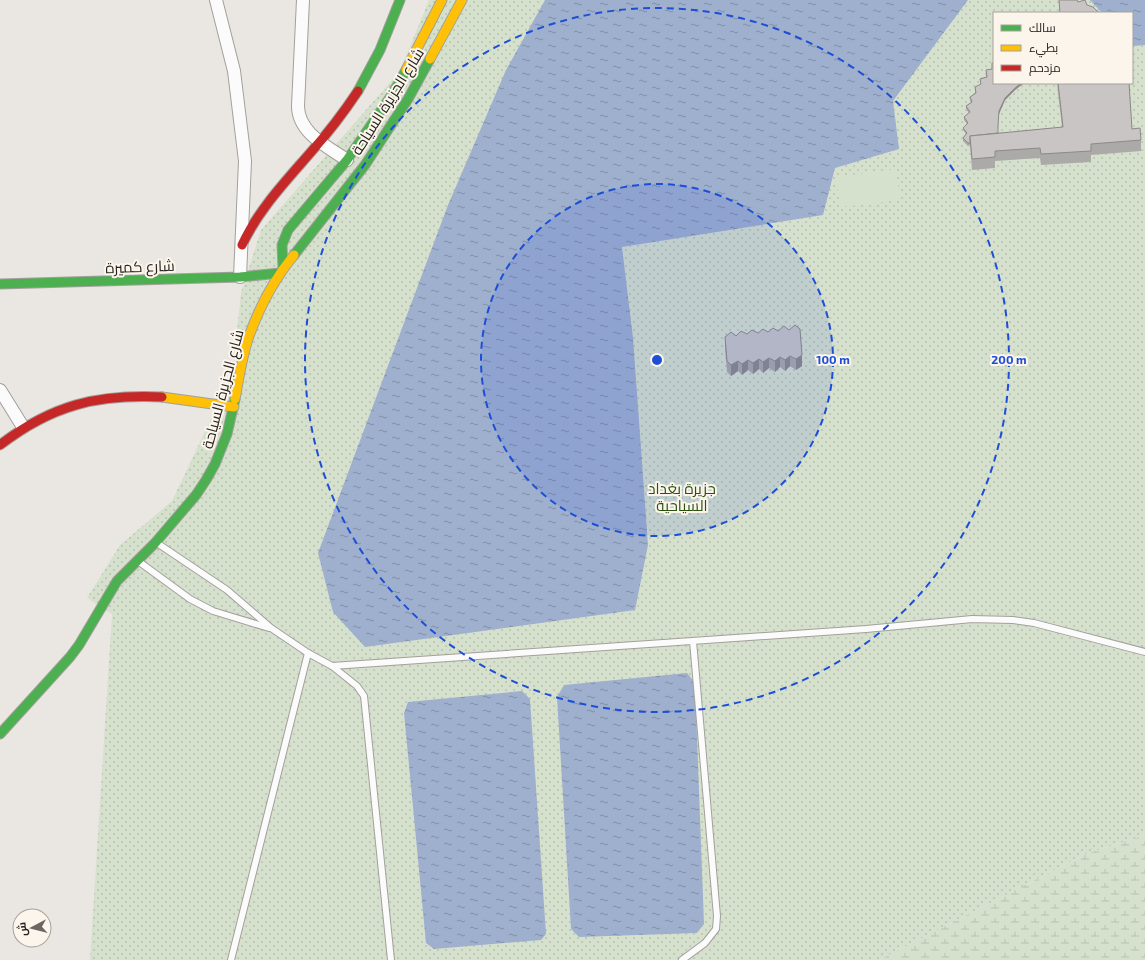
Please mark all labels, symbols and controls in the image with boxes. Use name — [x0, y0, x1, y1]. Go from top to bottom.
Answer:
legend — [993, 12, 1133, 84]
text: سالك — [1029, 20, 1056, 34]
text: بطيء — [1029, 40, 1058, 58]
street label: شارع الجزيرة السياحة — [347, 44, 430, 159]
text: مزدحم — [1029, 60, 1061, 76]
street label: شارع كميرة — [105, 256, 175, 279]
street label: شارع الجزيرة السياحة — [197, 327, 249, 451]
text: 100 m — [816, 352, 850, 366]
text: 200 m — [991, 352, 1027, 366]
centre of rings — [650, 353, 664, 367]
park label: جزيرة بغداد السياحية — [648, 479, 716, 514]
north arrow — [12, 908, 52, 948]
text: ش — [14, 921, 30, 937]

